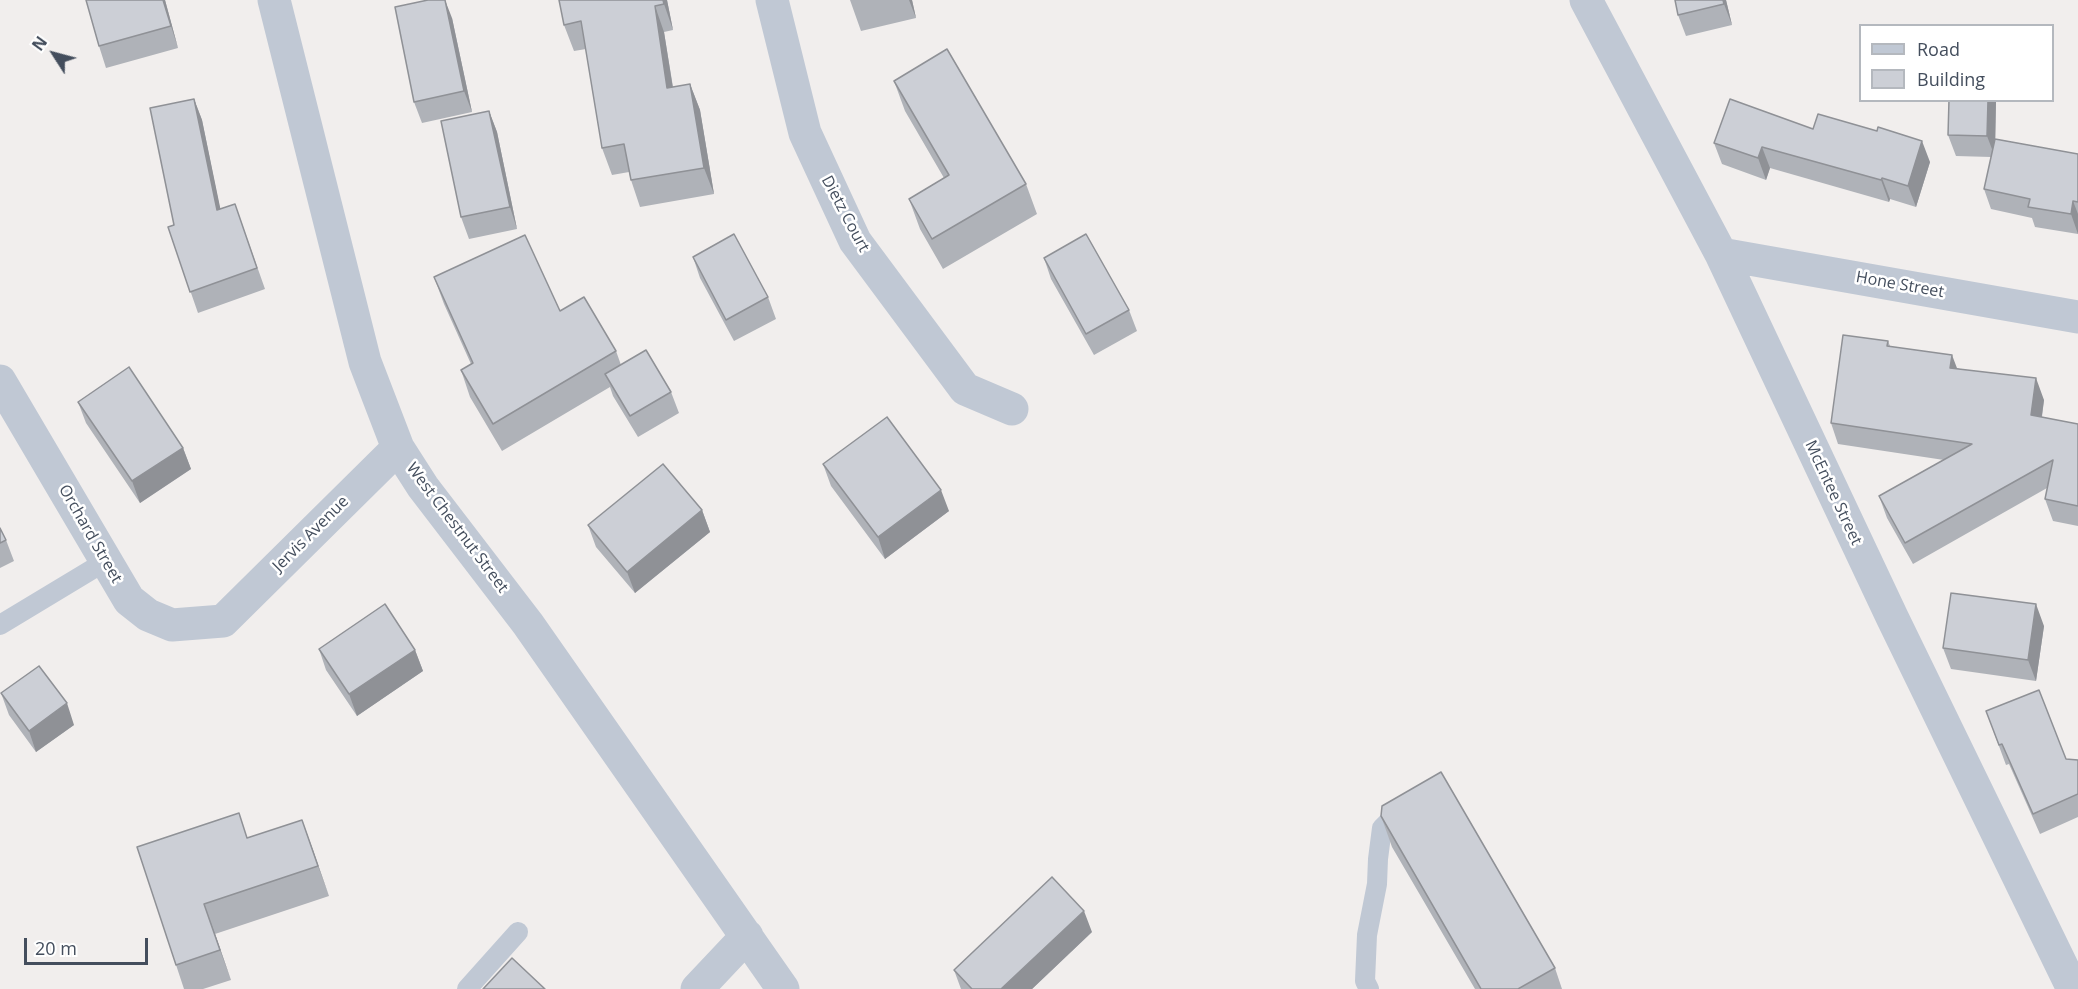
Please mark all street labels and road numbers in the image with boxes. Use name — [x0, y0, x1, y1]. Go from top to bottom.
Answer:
street label: Dietz Court — [817, 173, 873, 255]
street label: Hone Street — [1854, 268, 1946, 302]
street label: McEntee Street — [1800, 438, 1866, 548]
street label: West Chestnut Street — [402, 459, 512, 597]
street label: Orchard Street — [54, 481, 126, 587]
street label: Jervis Avenue — [269, 492, 353, 576]

